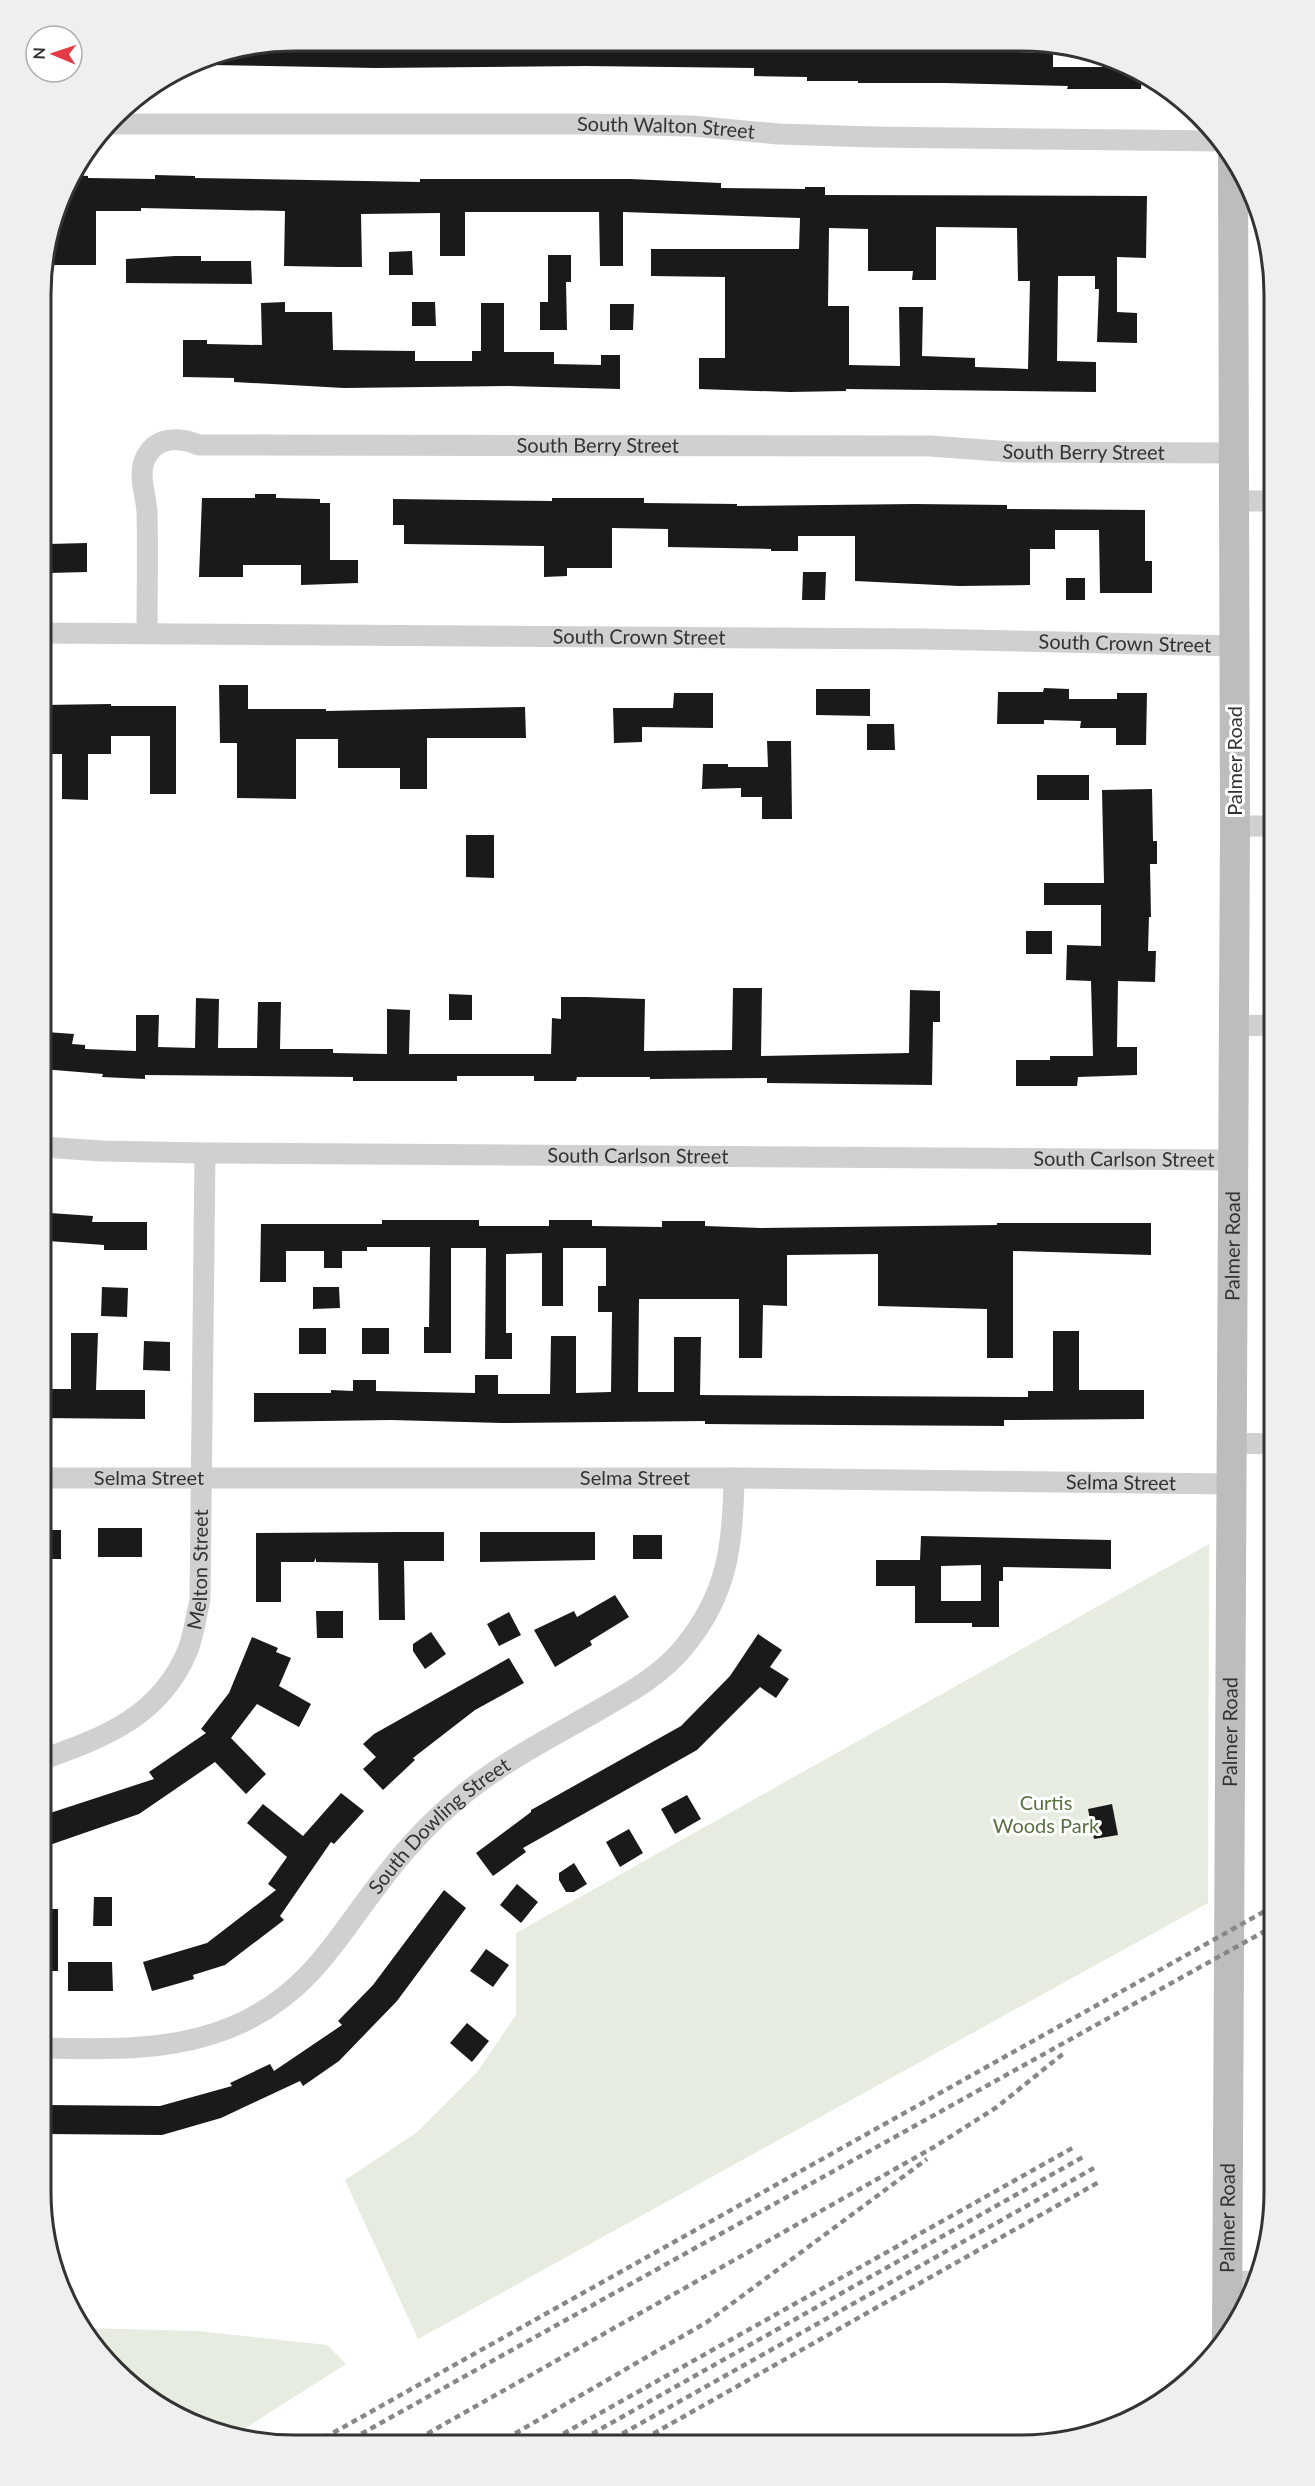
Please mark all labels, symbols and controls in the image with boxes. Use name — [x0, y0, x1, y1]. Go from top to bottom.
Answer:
north arrow — [24, 24, 84, 84]
text: N — [29, 47, 48, 60]
street label: South Walton Street — [577, 111, 756, 143]
street label: South Berry Street — [517, 432, 679, 457]
street label: South Berry Street — [1002, 438, 1165, 464]
street label: South Crown Street — [552, 623, 726, 649]
street label: South Crown Street — [1038, 629, 1212, 656]
street label: Palmer Road — [1222, 706, 1246, 816]
street label: South Carlson Street — [547, 1142, 728, 1168]
street label: South Carlson Street — [1033, 1146, 1214, 1171]
street label: Palmer Road — [1219, 1191, 1244, 1301]
street label: Selma Street — [94, 1465, 204, 1489]
street label: Selma Street — [580, 1465, 690, 1489]
street label: Selma Street — [1066, 1469, 1176, 1494]
street label: Melton Street — [181, 1509, 212, 1632]
street label: Palmer Road — [1217, 1677, 1241, 1787]
street label: South Dowling Street — [363, 1752, 514, 1898]
park label: Curtis Woods Park — [993, 1790, 1100, 1837]
street label: Palmer Road — [1214, 2163, 1239, 2273]

